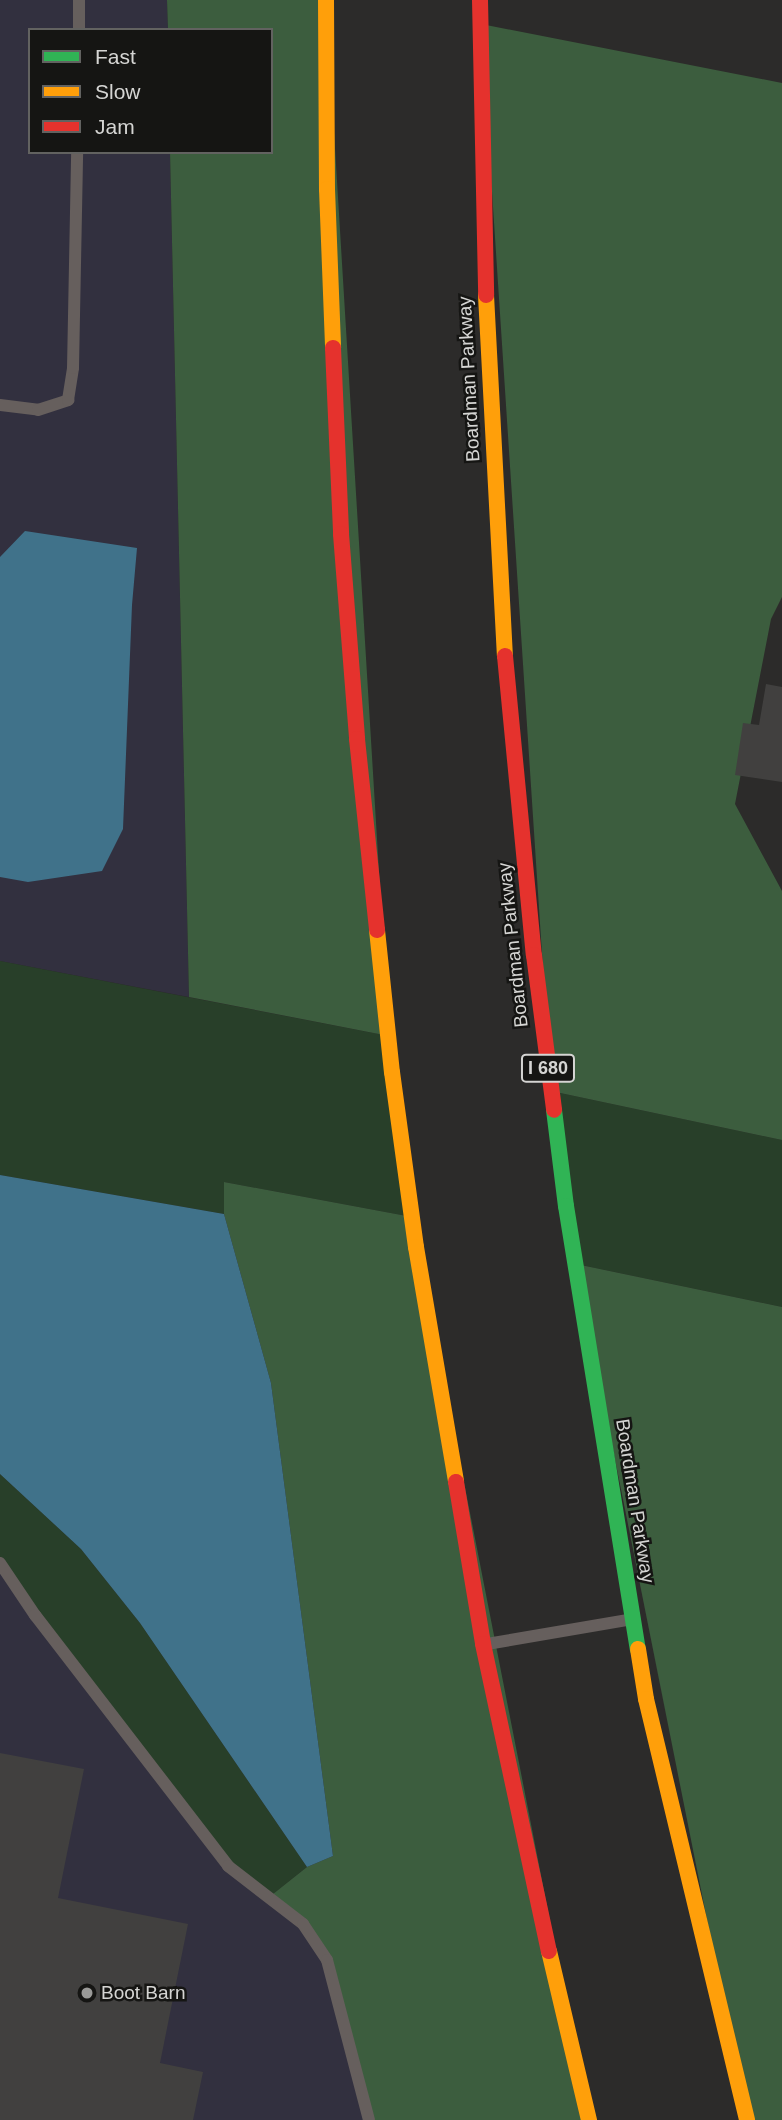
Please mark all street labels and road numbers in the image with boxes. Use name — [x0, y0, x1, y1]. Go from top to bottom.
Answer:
street label: Boardman Parkway — [453, 296, 485, 462]
street label: Boardman Parkway — [493, 861, 533, 1029]
road number: I 680 — [520, 1054, 576, 1083]
street label: Boardman Parkway — [611, 1417, 659, 1585]

